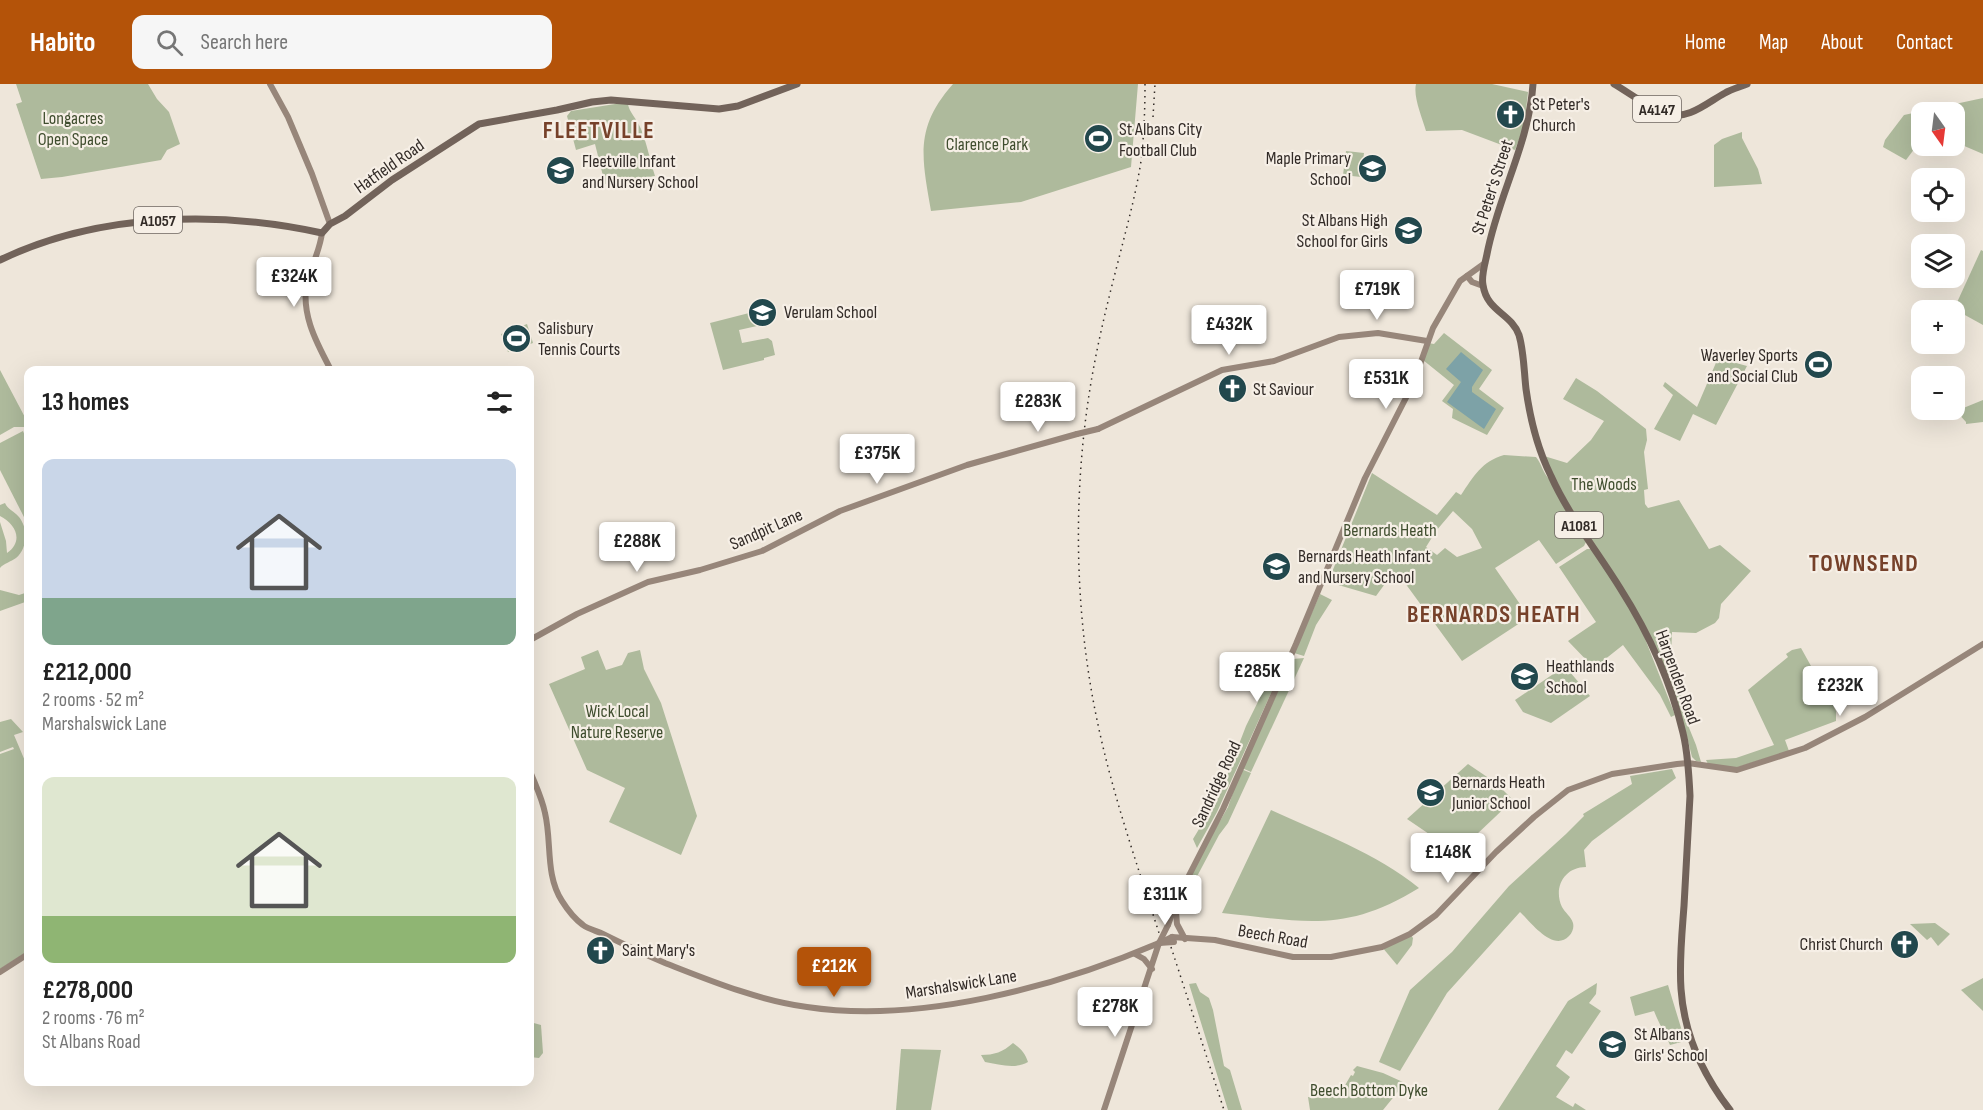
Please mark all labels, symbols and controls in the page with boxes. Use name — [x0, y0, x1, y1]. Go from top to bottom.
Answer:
search box — [132, 15, 552, 69]
text: Habito — [30, 26, 96, 59]
icon: search — [153, 26, 186, 59]
text: Search here — [201, 29, 288, 56]
text: Home — [1685, 30, 1726, 55]
text: Map — [1759, 30, 1788, 55]
text: About — [1821, 30, 1863, 55]
text: Contact — [1896, 30, 1953, 55]
place label: St Peter's Church — [1532, 94, 1590, 136]
road number: A4147 — [1633, 96, 1681, 122]
church icon: St Peter's Church — [1495, 98, 1527, 130]
north arrow — [1911, 102, 1965, 156]
map controls — [1911, 102, 1965, 420]
park label: Longacres Open Space — [38, 108, 108, 150]
district label: FLEETVILLE — [543, 116, 655, 145]
place label: St Albans City Football Club — [1119, 119, 1202, 161]
sports icon: St Albans City Football Club — [1082, 123, 1114, 155]
park label: Clarence Park — [946, 134, 1028, 155]
street label: Hatfield Road — [350, 135, 428, 198]
street label: St Peter's Street — [1467, 136, 1518, 237]
place label: Maple Primary School — [1266, 148, 1351, 190]
place label: Fleetville Infant and Nursery School — [582, 151, 698, 193]
school or university icon: Maple Primary School — [1356, 152, 1388, 184]
school or university icon: Fleetville Infant and Nursery School — [545, 155, 577, 187]
button: locate — [1911, 168, 1965, 222]
road number: A1057 — [134, 207, 182, 233]
place label: St Albans High School for Girls — [1297, 210, 1388, 252]
school or university icon: St Albans High School for Girls — [1393, 214, 1425, 246]
button: layers — [1911, 234, 1965, 288]
pin: £324K — [252, 257, 336, 308]
text: £324K — [270, 264, 318, 288]
pin: £719K — [1335, 270, 1419, 321]
text: £719K — [1354, 277, 1400, 301]
school or university icon: Verulam School — [747, 296, 779, 328]
button: + — [1911, 300, 1965, 354]
place label: Verulam School — [784, 302, 877, 323]
pin: £432K — [1187, 305, 1271, 356]
text: £432K — [1205, 312, 1253, 336]
place label: Salisbury Tennis Courts — [538, 318, 620, 360]
sports icon: Salisbury Tennis Courts — [501, 322, 533, 354]
place label: Waverley Sports and Social Club — [1701, 345, 1798, 387]
sports icon: Waverley Sports and Social Club — [1803, 349, 1835, 381]
pin: £531K — [1344, 359, 1428, 410]
text: £531K — [1363, 366, 1409, 390]
button: − — [1911, 366, 1965, 420]
church icon: St Saviour — [1216, 373, 1248, 405]
place label: St Saviour — [1253, 379, 1314, 400]
pin: £283K — [996, 382, 1080, 433]
icon: filters — [483, 386, 516, 419]
text: 13 homes — [42, 387, 129, 418]
text: £283K — [1014, 389, 1062, 413]
pin: £375K — [835, 434, 919, 485]
text: £375K — [854, 441, 900, 465]
park label: The Woods — [1571, 474, 1637, 495]
icon: home — [225, 498, 333, 606]
street label: Sandpit Lane — [727, 504, 806, 555]
road number: A1081 — [1555, 512, 1603, 538]
park label: Bernards Heath — [1343, 520, 1437, 541]
pin: £288K — [595, 522, 679, 573]
text: £288K — [613, 529, 661, 553]
place label: Bernards Heath Infant and Nursery School — [1298, 546, 1431, 588]
district label: TOWNSEND — [1809, 549, 1919, 578]
school or university icon: Bernards Heath Infant and Nursery School — [1261, 550, 1293, 582]
district label: BERNARDS HEATH — [1407, 600, 1581, 629]
street label: Harpenden Road — [1651, 627, 1704, 727]
pin: £285K — [1215, 652, 1299, 703]
place label: Heathlands School — [1546, 656, 1614, 698]
text: £212,000 — [42, 657, 132, 688]
text: £285K — [1233, 659, 1281, 683]
school or university icon: Heathlands School — [1509, 660, 1541, 692]
pin: £232K — [1798, 666, 1882, 717]
text: £232K — [1817, 673, 1863, 697]
text: 2 rooms · 52 m² — [42, 688, 144, 712]
park label: Wick Local Nature Reserve — [571, 701, 663, 743]
text: Marshalswick Lane — [42, 712, 167, 736]
street label: Sandridge Road — [1187, 738, 1246, 831]
place label: Bernards Heath Junior School — [1451, 772, 1545, 814]
school or university icon: Bernards Heath Junior School — [1415, 776, 1447, 808]
icon: home — [225, 816, 333, 924]
pin: £148K — [1406, 833, 1490, 884]
text: £148K — [1425, 840, 1471, 864]
pin: £311K — [1123, 875, 1207, 926]
text: £311K — [1143, 882, 1187, 906]
street label: Beech Road — [1236, 920, 1309, 953]
church icon: Christ Church — [1888, 928, 1920, 960]
church icon: Saint Mary's — [585, 934, 617, 966]
place label: Christ Church — [1799, 934, 1883, 955]
place label: Saint Mary's — [622, 940, 695, 961]
pin: £212K — [792, 947, 876, 998]
text: £212K — [811, 954, 857, 978]
street label: Marshalswick Lane — [904, 965, 1018, 1004]
text: £278,000 — [42, 975, 133, 1006]
pin: £278K — [1073, 987, 1157, 1038]
text: £278K — [1092, 994, 1138, 1018]
text: 2 rooms · 76 m² — [42, 1006, 145, 1030]
place label: St Albans Girls' School — [1634, 1024, 1708, 1066]
school or university icon: St Albans Girls' School — [1597, 1028, 1629, 1060]
text: St Albans Road — [42, 1030, 141, 1054]
park label: Beech Bottom Dyke — [1310, 1080, 1428, 1101]

